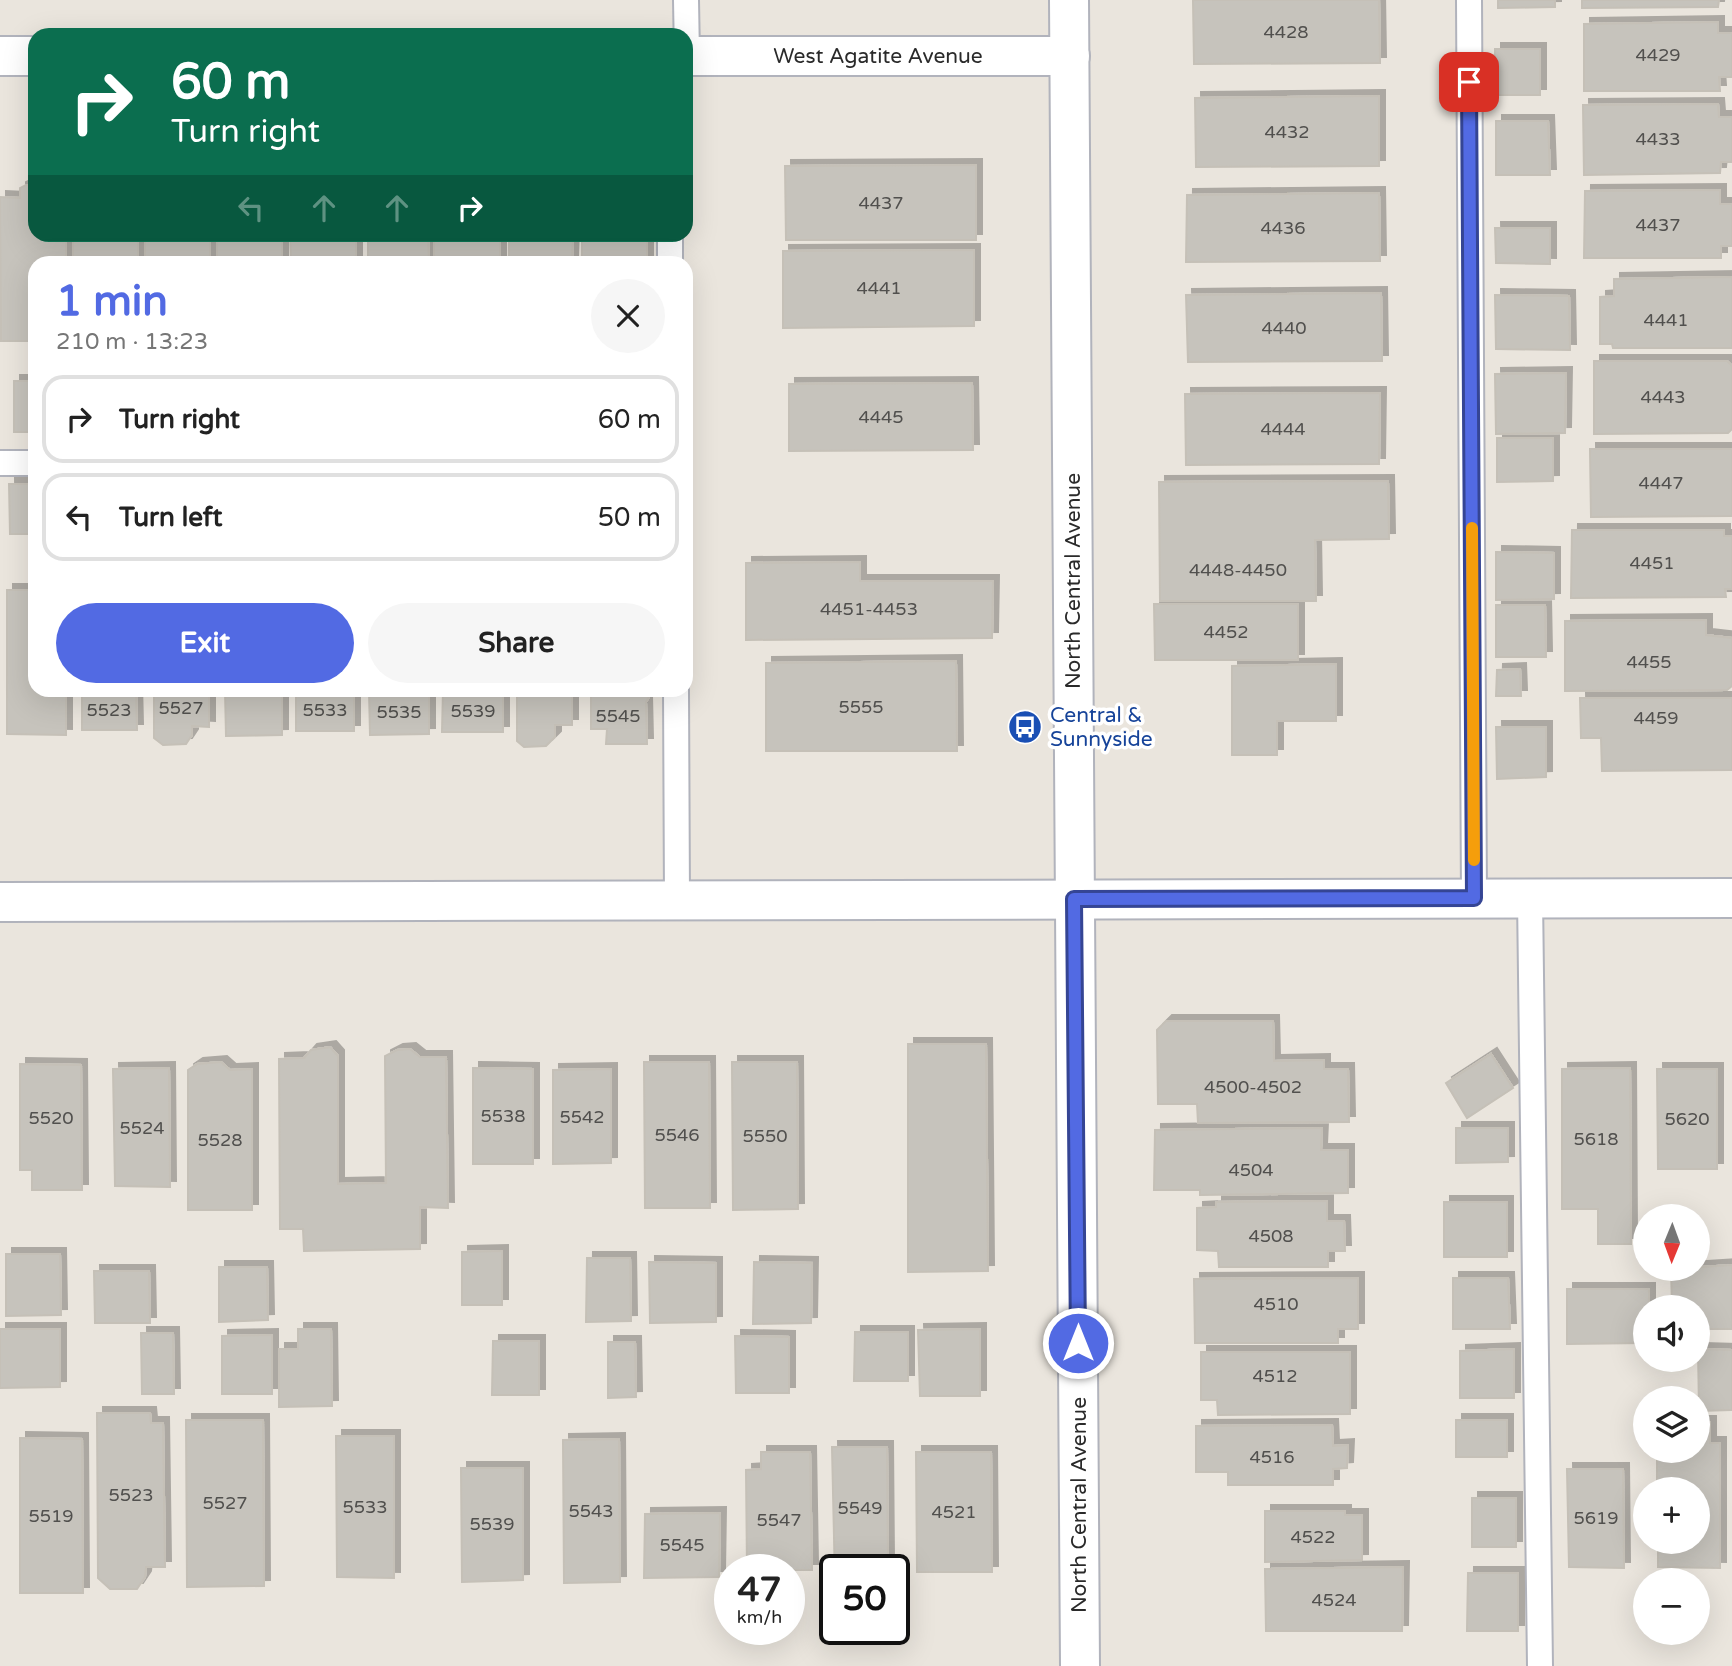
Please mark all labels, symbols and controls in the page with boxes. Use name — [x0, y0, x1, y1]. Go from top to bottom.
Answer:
house number: 4428 — [1263, 21, 1309, 43]
street label: West Agatite Avenue — [773, 44, 983, 69]
house number: 4429 — [1635, 44, 1681, 66]
pin — [1439, 52, 1499, 112]
text: 60 m — [171, 53, 290, 112]
icon: right — [56, 56, 147, 147]
icon: arrive — [1450, 63, 1488, 101]
text: Turn right — [171, 113, 320, 151]
house number: 4432 — [1264, 121, 1310, 143]
house number: 4433 — [1635, 128, 1681, 150]
icon: left — [232, 189, 270, 227]
icon: ahead — [305, 189, 343, 227]
icon: ahead — [378, 189, 416, 227]
icon: right — [451, 189, 489, 227]
house number: 4437 — [858, 192, 904, 214]
house number: 4437 — [1635, 214, 1681, 236]
house number: 4436 — [1260, 217, 1306, 239]
text: 1 min — [56, 276, 168, 327]
house number: 4441 — [856, 277, 902, 299]
button: close — [591, 279, 665, 353]
house number: 4441 — [1643, 309, 1689, 331]
house number: 4440 — [1261, 317, 1307, 339]
text: 210 m · 13:23 — [56, 328, 208, 356]
house number: 4443 — [1640, 386, 1686, 408]
icon: right — [60, 400, 98, 438]
text: Turn right — [119, 404, 240, 435]
text: 60 m — [598, 404, 661, 435]
house number: 4445 — [858, 406, 904, 428]
house number: 4444 — [1260, 418, 1306, 440]
house number: 4447 — [1638, 472, 1684, 494]
street label: North Central Avenue — [1061, 473, 1086, 689]
icon: left — [60, 498, 98, 536]
text: Turn left — [119, 502, 222, 533]
text: 50 m — [598, 502, 661, 533]
house number: 4451 — [1629, 552, 1675, 574]
house number: 4448-4450 — [1189, 559, 1287, 581]
house number: 4451-4453 — [820, 598, 918, 620]
button: Exit — [56, 603, 354, 683]
button: Share — [368, 603, 665, 683]
house number: 4452 — [1203, 621, 1249, 643]
house number: 4455 — [1626, 651, 1672, 673]
house number: 5555 — [838, 696, 884, 718]
house number: 5527 — [158, 697, 204, 719]
house number: 5523 — [86, 699, 132, 721]
house number: 5533 — [302, 699, 348, 721]
house number: 5539 — [450, 700, 496, 722]
house number: 5535 — [376, 701, 422, 723]
place label: Central & Sunnyside — [1050, 703, 1153, 752]
house number: 5545 — [595, 705, 641, 727]
house number: 4459 — [1633, 707, 1679, 729]
bus stop icon: Central & Sunnyside — [1006, 708, 1044, 746]
house number: 4500-4502 — [1204, 1076, 1302, 1098]
house number: 5538 — [480, 1105, 526, 1127]
house number: 5542 — [559, 1106, 605, 1128]
house number: 5520 — [28, 1107, 74, 1129]
house number: 5620 — [1664, 1108, 1710, 1130]
house number: 5524 — [119, 1117, 165, 1139]
house number: 5546 — [654, 1124, 700, 1146]
house number: 5550 — [742, 1125, 788, 1147]
house number: 5618 — [1573, 1128, 1619, 1150]
house number: 5528 — [197, 1129, 243, 1151]
house number: 4504 — [1228, 1159, 1274, 1181]
north arrow — [1633, 1204, 1710, 1281]
map controls — [1633, 1204, 1710, 1645]
house number: 4508 — [1248, 1225, 1294, 1247]
house number: 4510 — [1253, 1293, 1299, 1315]
button: sound — [1633, 1295, 1710, 1372]
position arrow — [1041, 1306, 1115, 1380]
house number: 4512 — [1252, 1365, 1298, 1387]
button: layers — [1633, 1386, 1710, 1463]
street label: North Central Avenue — [1067, 1397, 1092, 1613]
house number: 4516 — [1249, 1446, 1295, 1468]
button: + — [1633, 1477, 1710, 1554]
house number: 5523 — [108, 1484, 154, 1506]
house number: 5527 — [202, 1492, 248, 1514]
house number: 5533 — [342, 1496, 388, 1518]
house number: 5549 — [837, 1497, 883, 1519]
house number: 5543 — [568, 1500, 614, 1522]
house number: 4521 — [931, 1501, 977, 1523]
house number: 5519 — [28, 1505, 74, 1527]
house number: 5619 — [1573, 1507, 1619, 1529]
house number: 5547 — [756, 1509, 802, 1531]
house number: 5539 — [469, 1513, 515, 1535]
house number: 4522 — [1290, 1526, 1336, 1548]
house number: 5545 — [659, 1534, 705, 1556]
speed limit sign: 50 — [819, 1554, 910, 1645]
button: − — [1633, 1568, 1710, 1645]
text: 47 — [738, 1569, 781, 1611]
house number: 4524 — [1311, 1589, 1357, 1611]
text: km/h — [737, 1606, 782, 1628]

